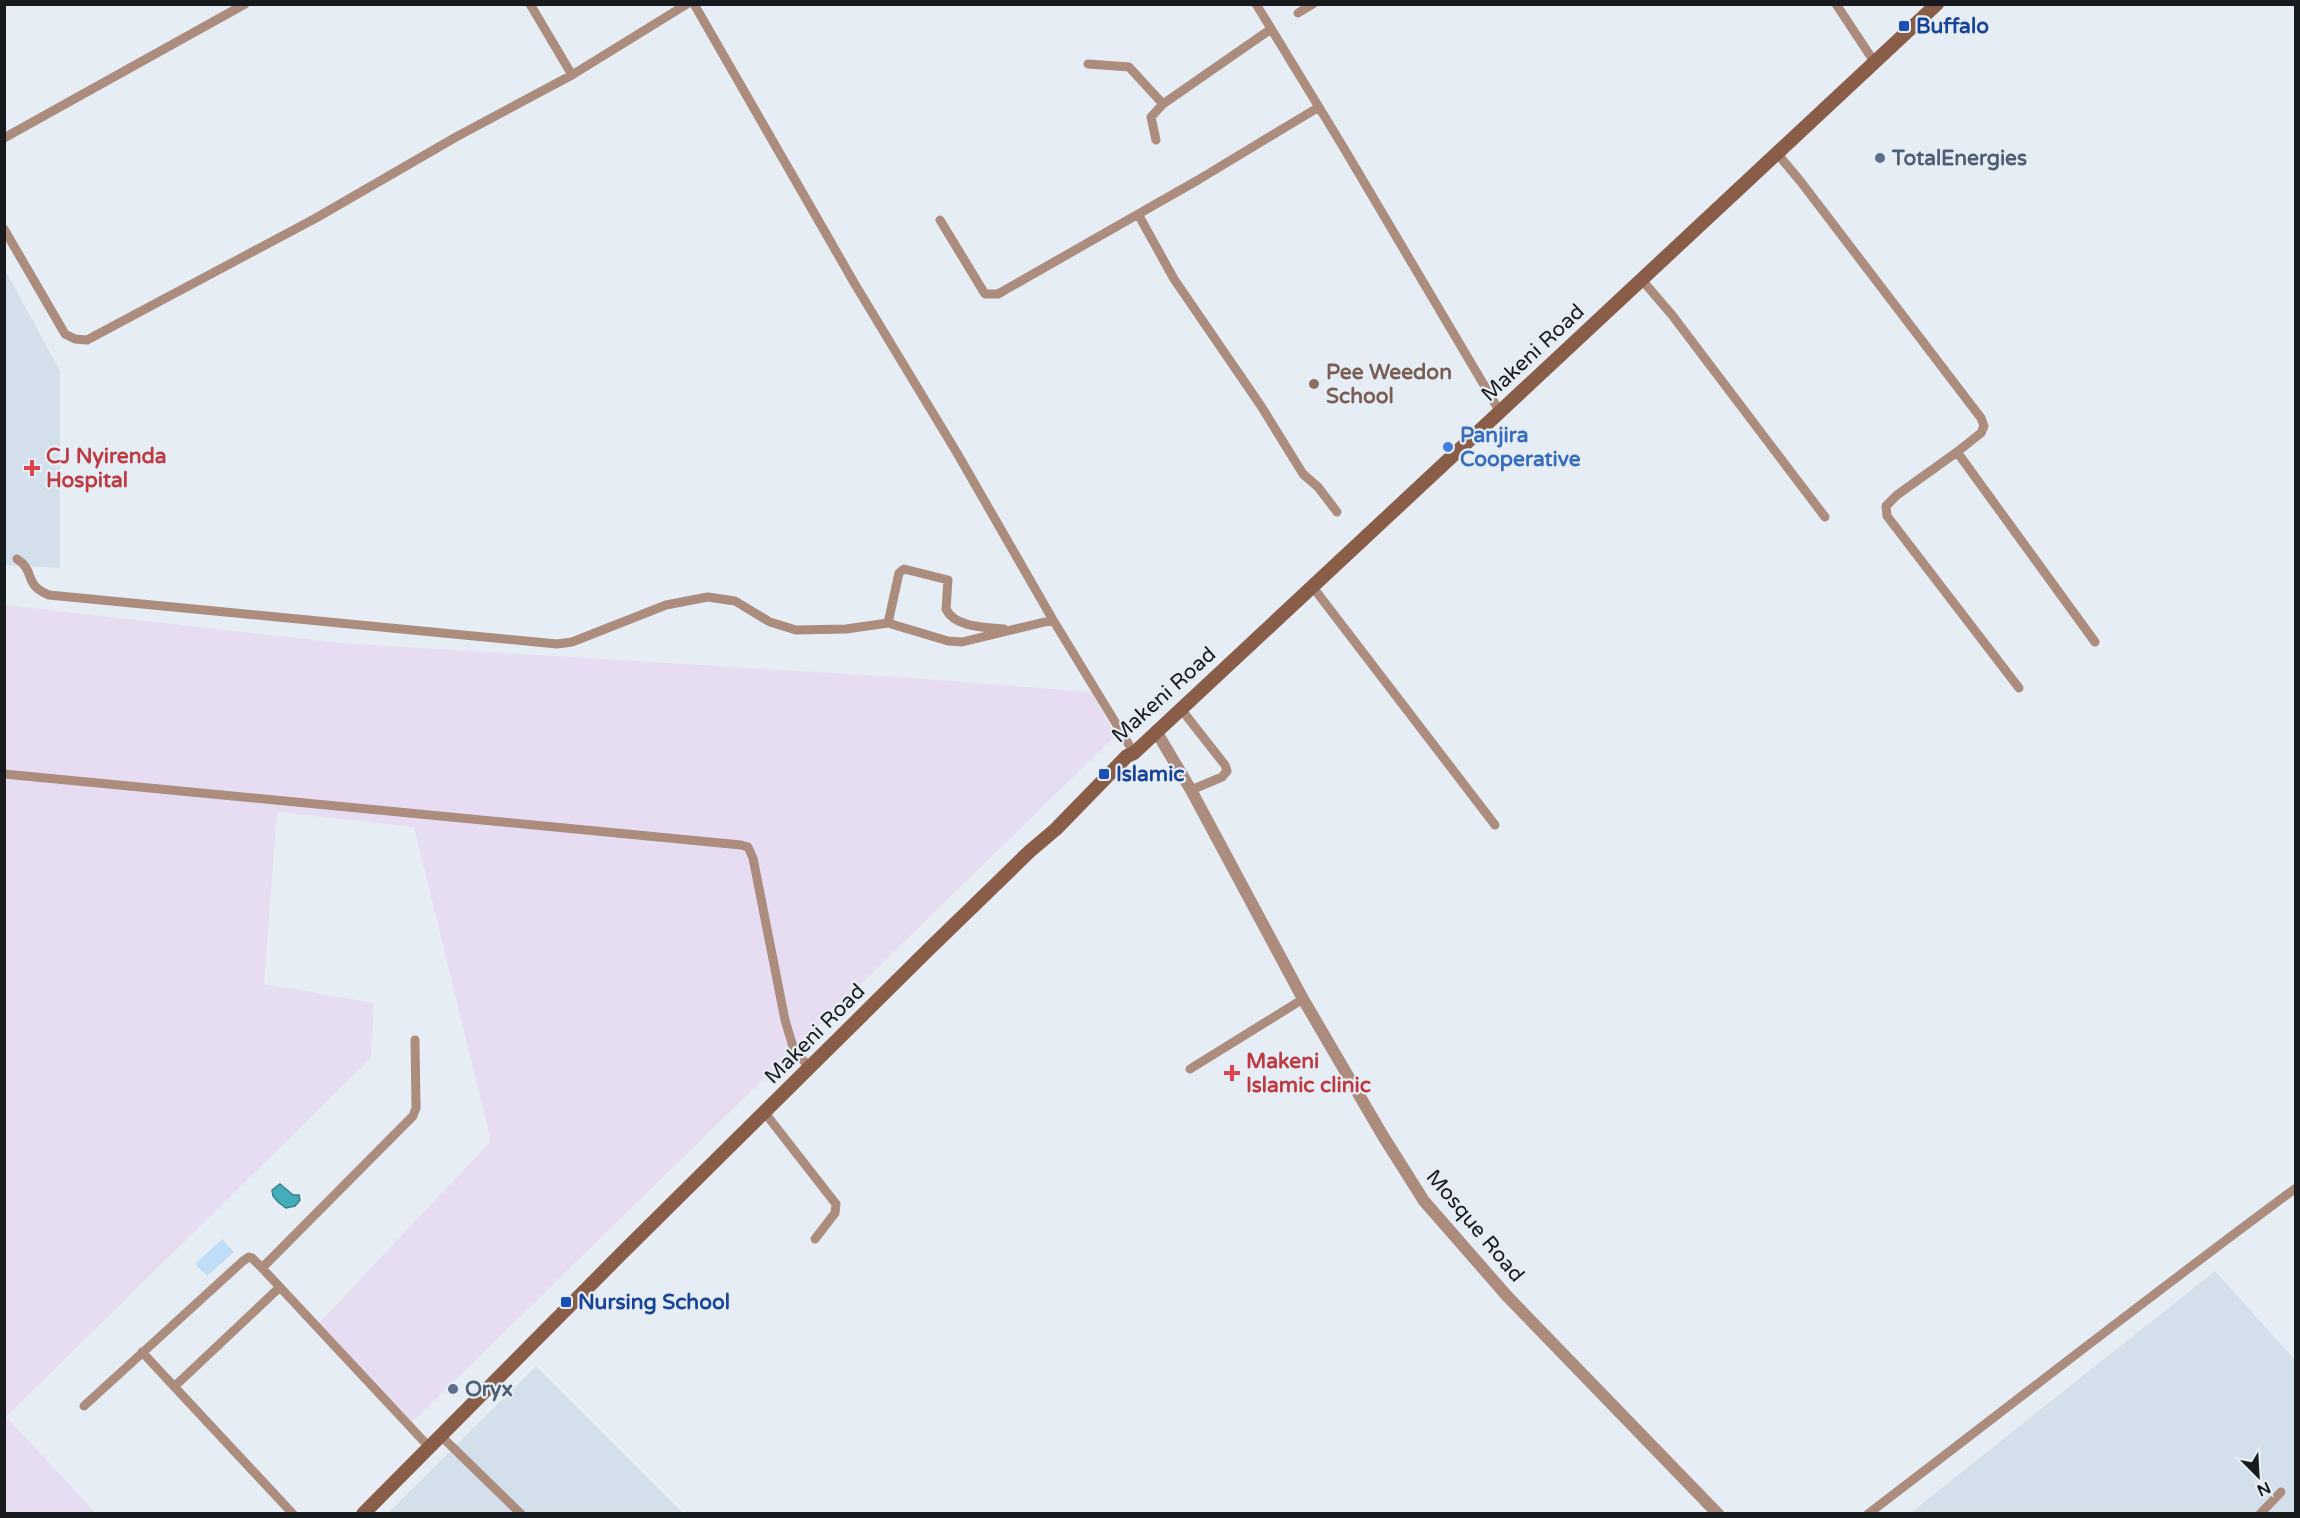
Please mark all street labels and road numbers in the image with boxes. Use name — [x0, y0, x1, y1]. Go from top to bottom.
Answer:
street label: Makeni Road — [1476, 299, 1590, 407]
street label: Makeni Road — [1107, 642, 1221, 748]
street label: Makeni Road — [760, 979, 870, 1089]
street label: Mosque Road — [1421, 1165, 1529, 1287]

